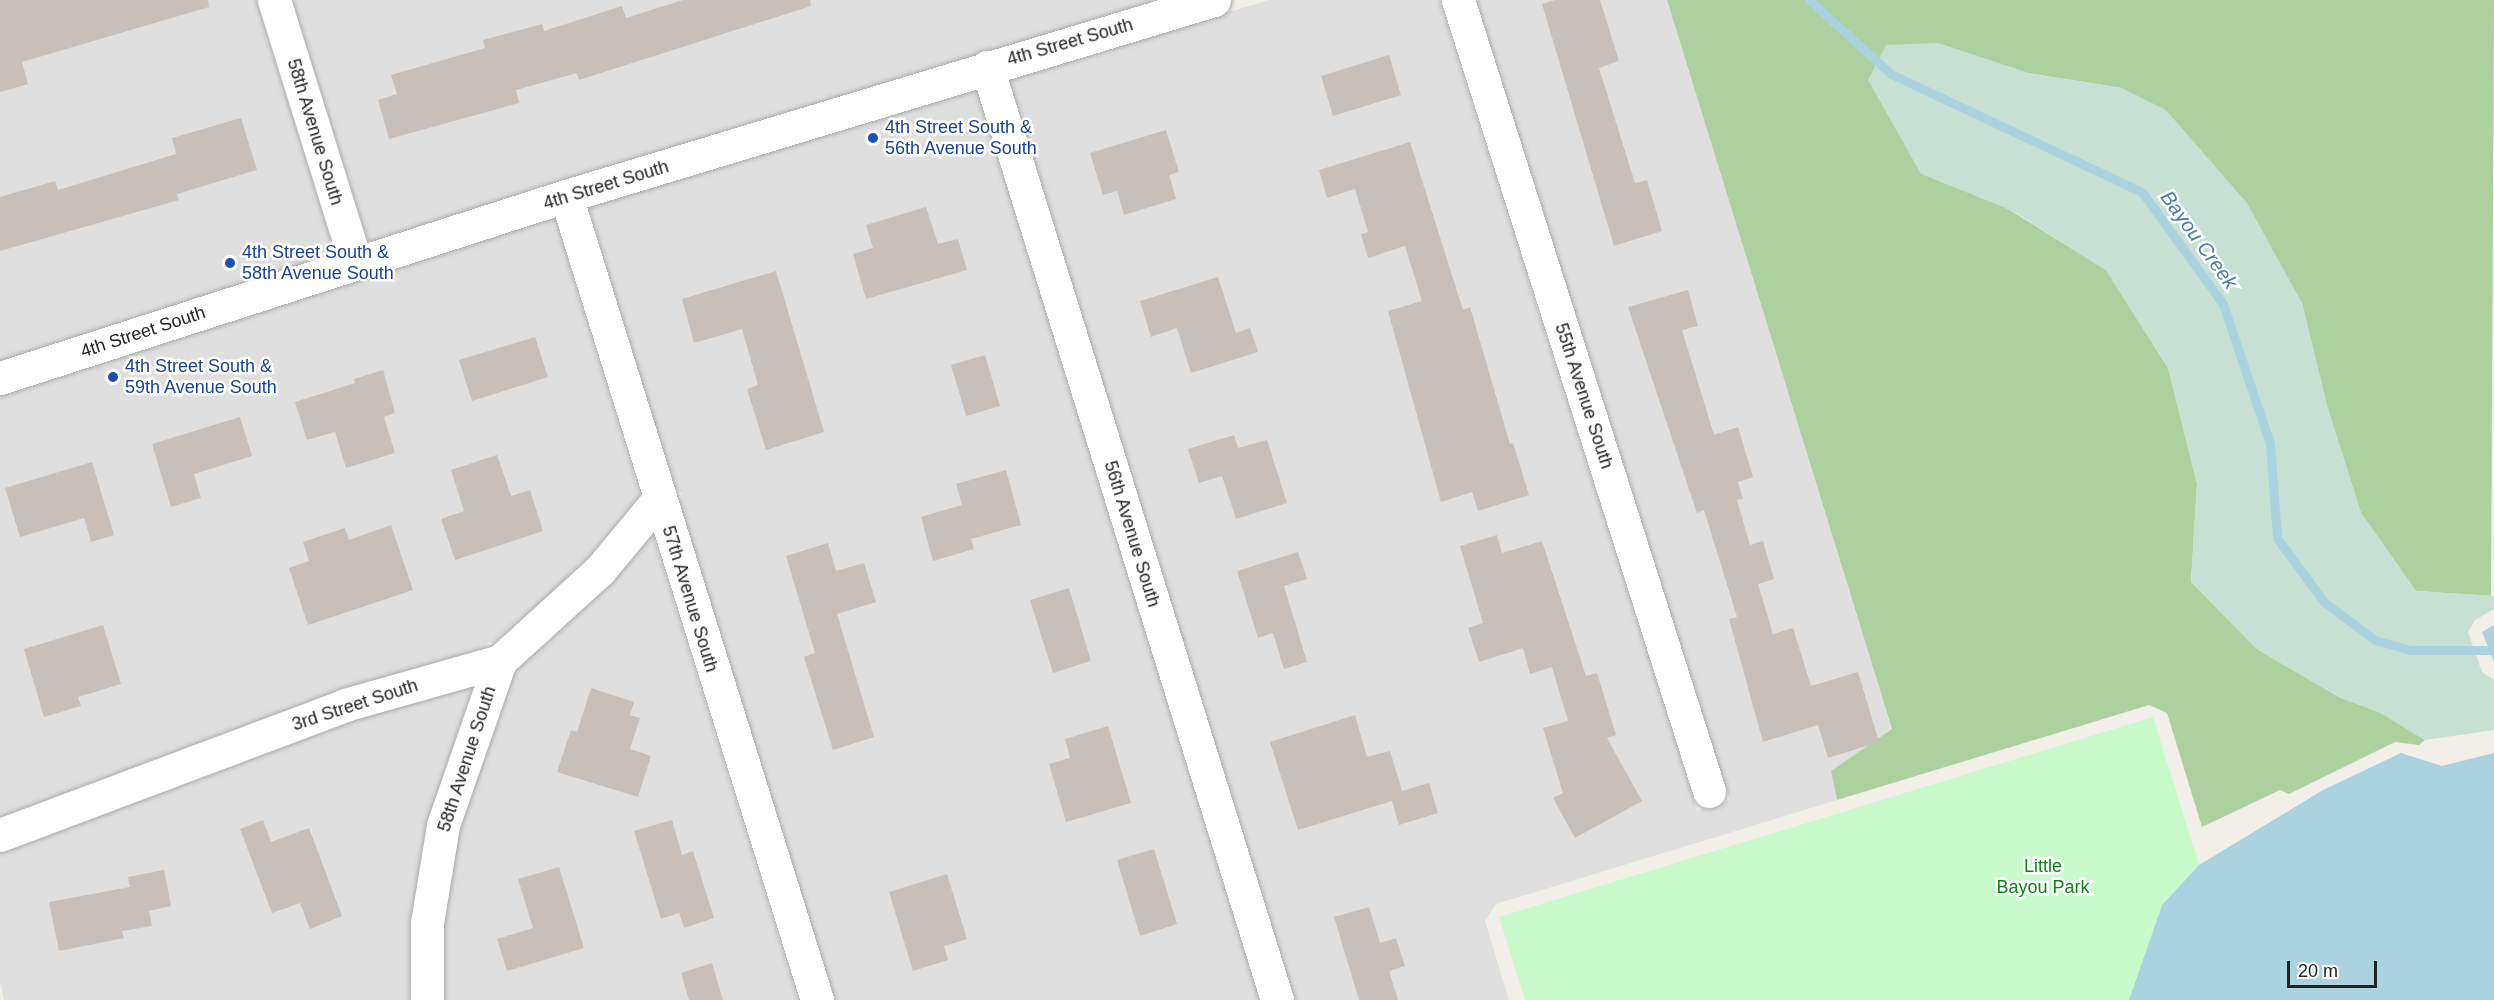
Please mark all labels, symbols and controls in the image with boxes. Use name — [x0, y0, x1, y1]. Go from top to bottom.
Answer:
street label: 4th Street South — [1004, 14, 1136, 70]
street label: 58th Avenue South — [282, 56, 348, 208]
place label: 4th Street South & 56th Avenue South — [885, 117, 1038, 160]
marker: 4th Street South & 56th Avenue South — [866, 131, 880, 145]
street label: 4th Street South — [541, 156, 671, 214]
water label: Bayou Creek — [2155, 186, 2243, 294]
place label: 4th Street South & 58th Avenue South — [242, 242, 395, 284]
marker: 4th Street South & 58th Avenue South — [223, 256, 237, 270]
street label: 4th Street South — [78, 302, 208, 362]
street label: 55th Avenue South — [1550, 320, 1618, 472]
place label: 4th Street South & 59th Avenue South — [125, 356, 278, 398]
marker: 4th Street South & 59th Avenue South — [106, 370, 120, 384]
street label: 56th Avenue South — [1099, 458, 1165, 610]
street label: 57th Avenue South — [657, 523, 723, 675]
street label: 3rd Street South — [289, 674, 421, 736]
street label: 58th Avenue South — [433, 683, 501, 835]
park label: Little Bayou Park — [1996, 856, 2090, 898]
scale bar — [2290, 949, 2380, 987]
text: 20 m — [2298, 961, 2338, 981]

